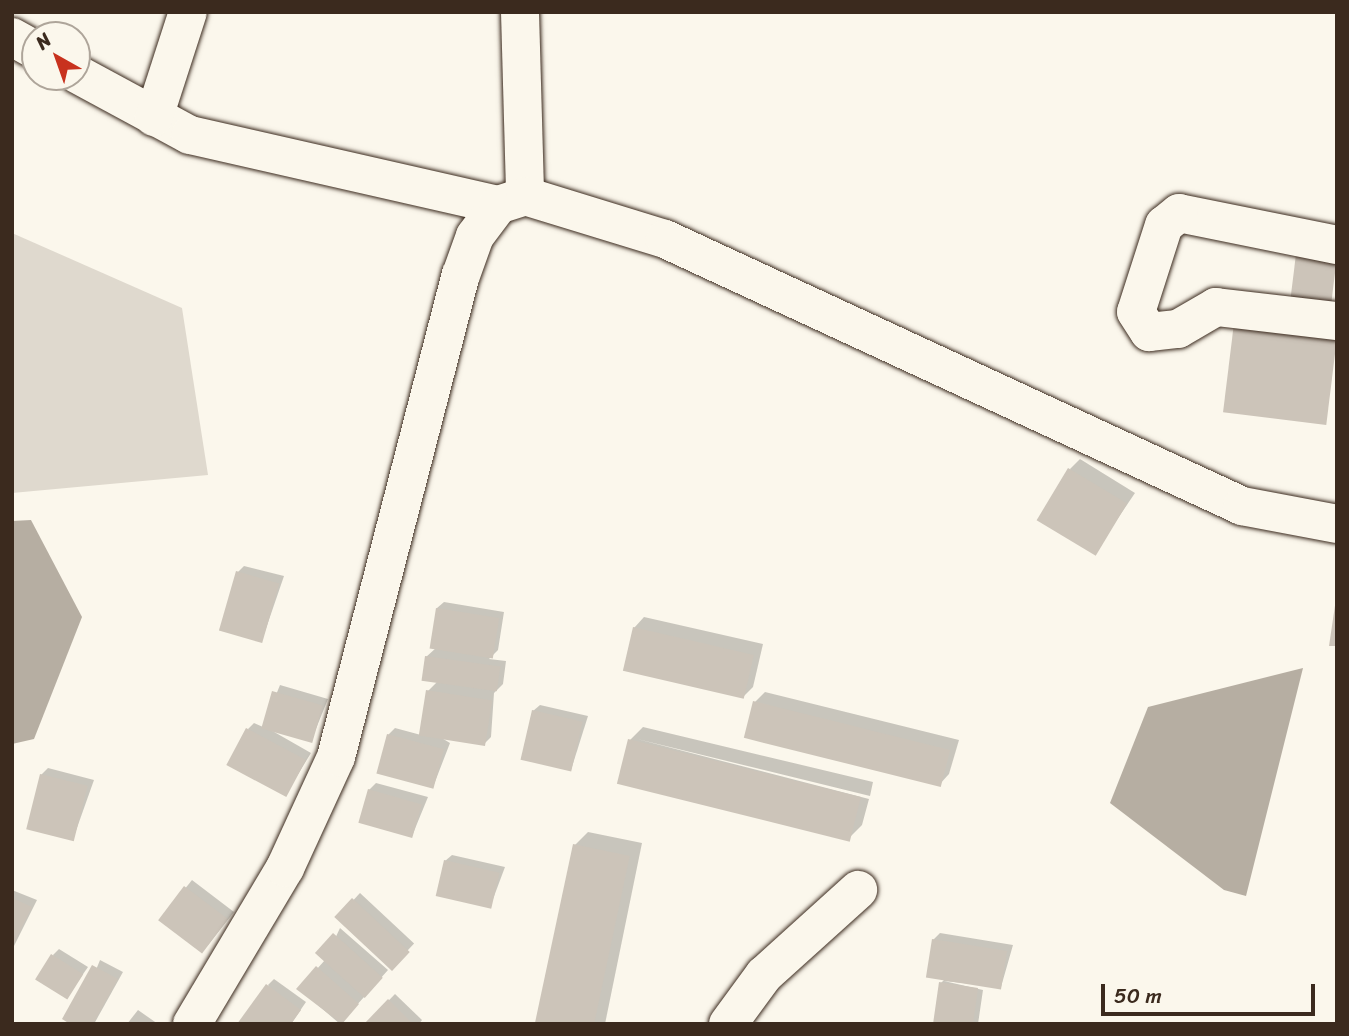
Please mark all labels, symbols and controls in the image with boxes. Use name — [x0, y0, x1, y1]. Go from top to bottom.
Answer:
north arrow — [21, 21, 91, 91]
text: N — [28, 24, 59, 58]
scale bar — [1104, 970, 1318, 1014]
text: 50 m — [1114, 977, 1162, 1015]

